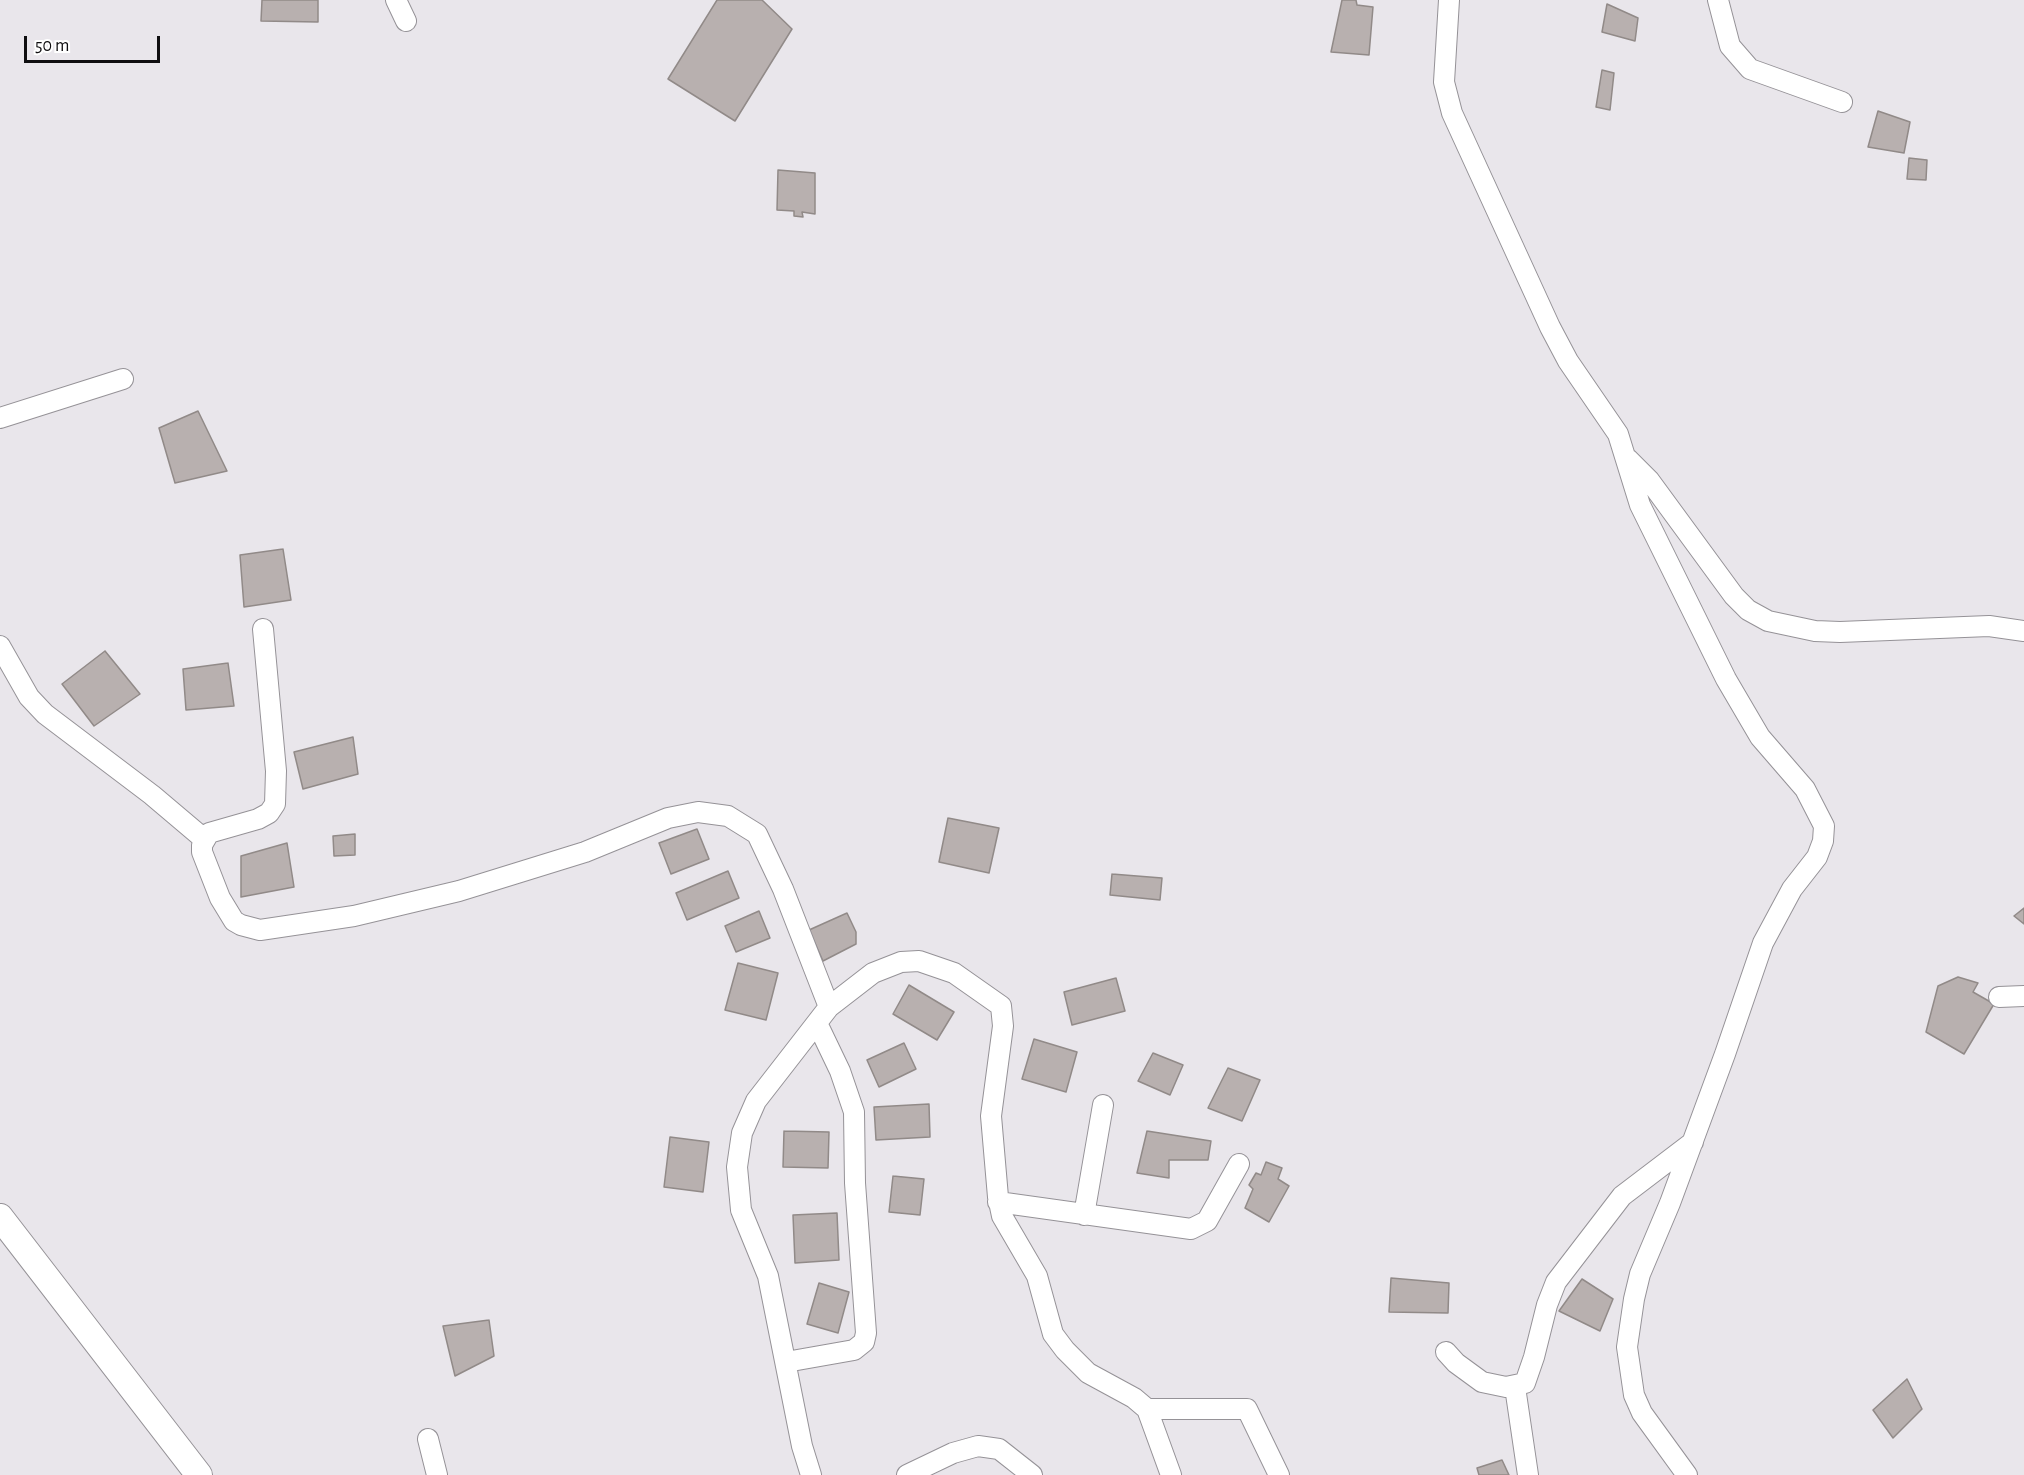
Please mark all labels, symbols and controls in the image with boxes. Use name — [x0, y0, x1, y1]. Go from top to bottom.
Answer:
scale bar — [27, 24, 164, 62]
text: 50 m — [35, 37, 69, 55]

